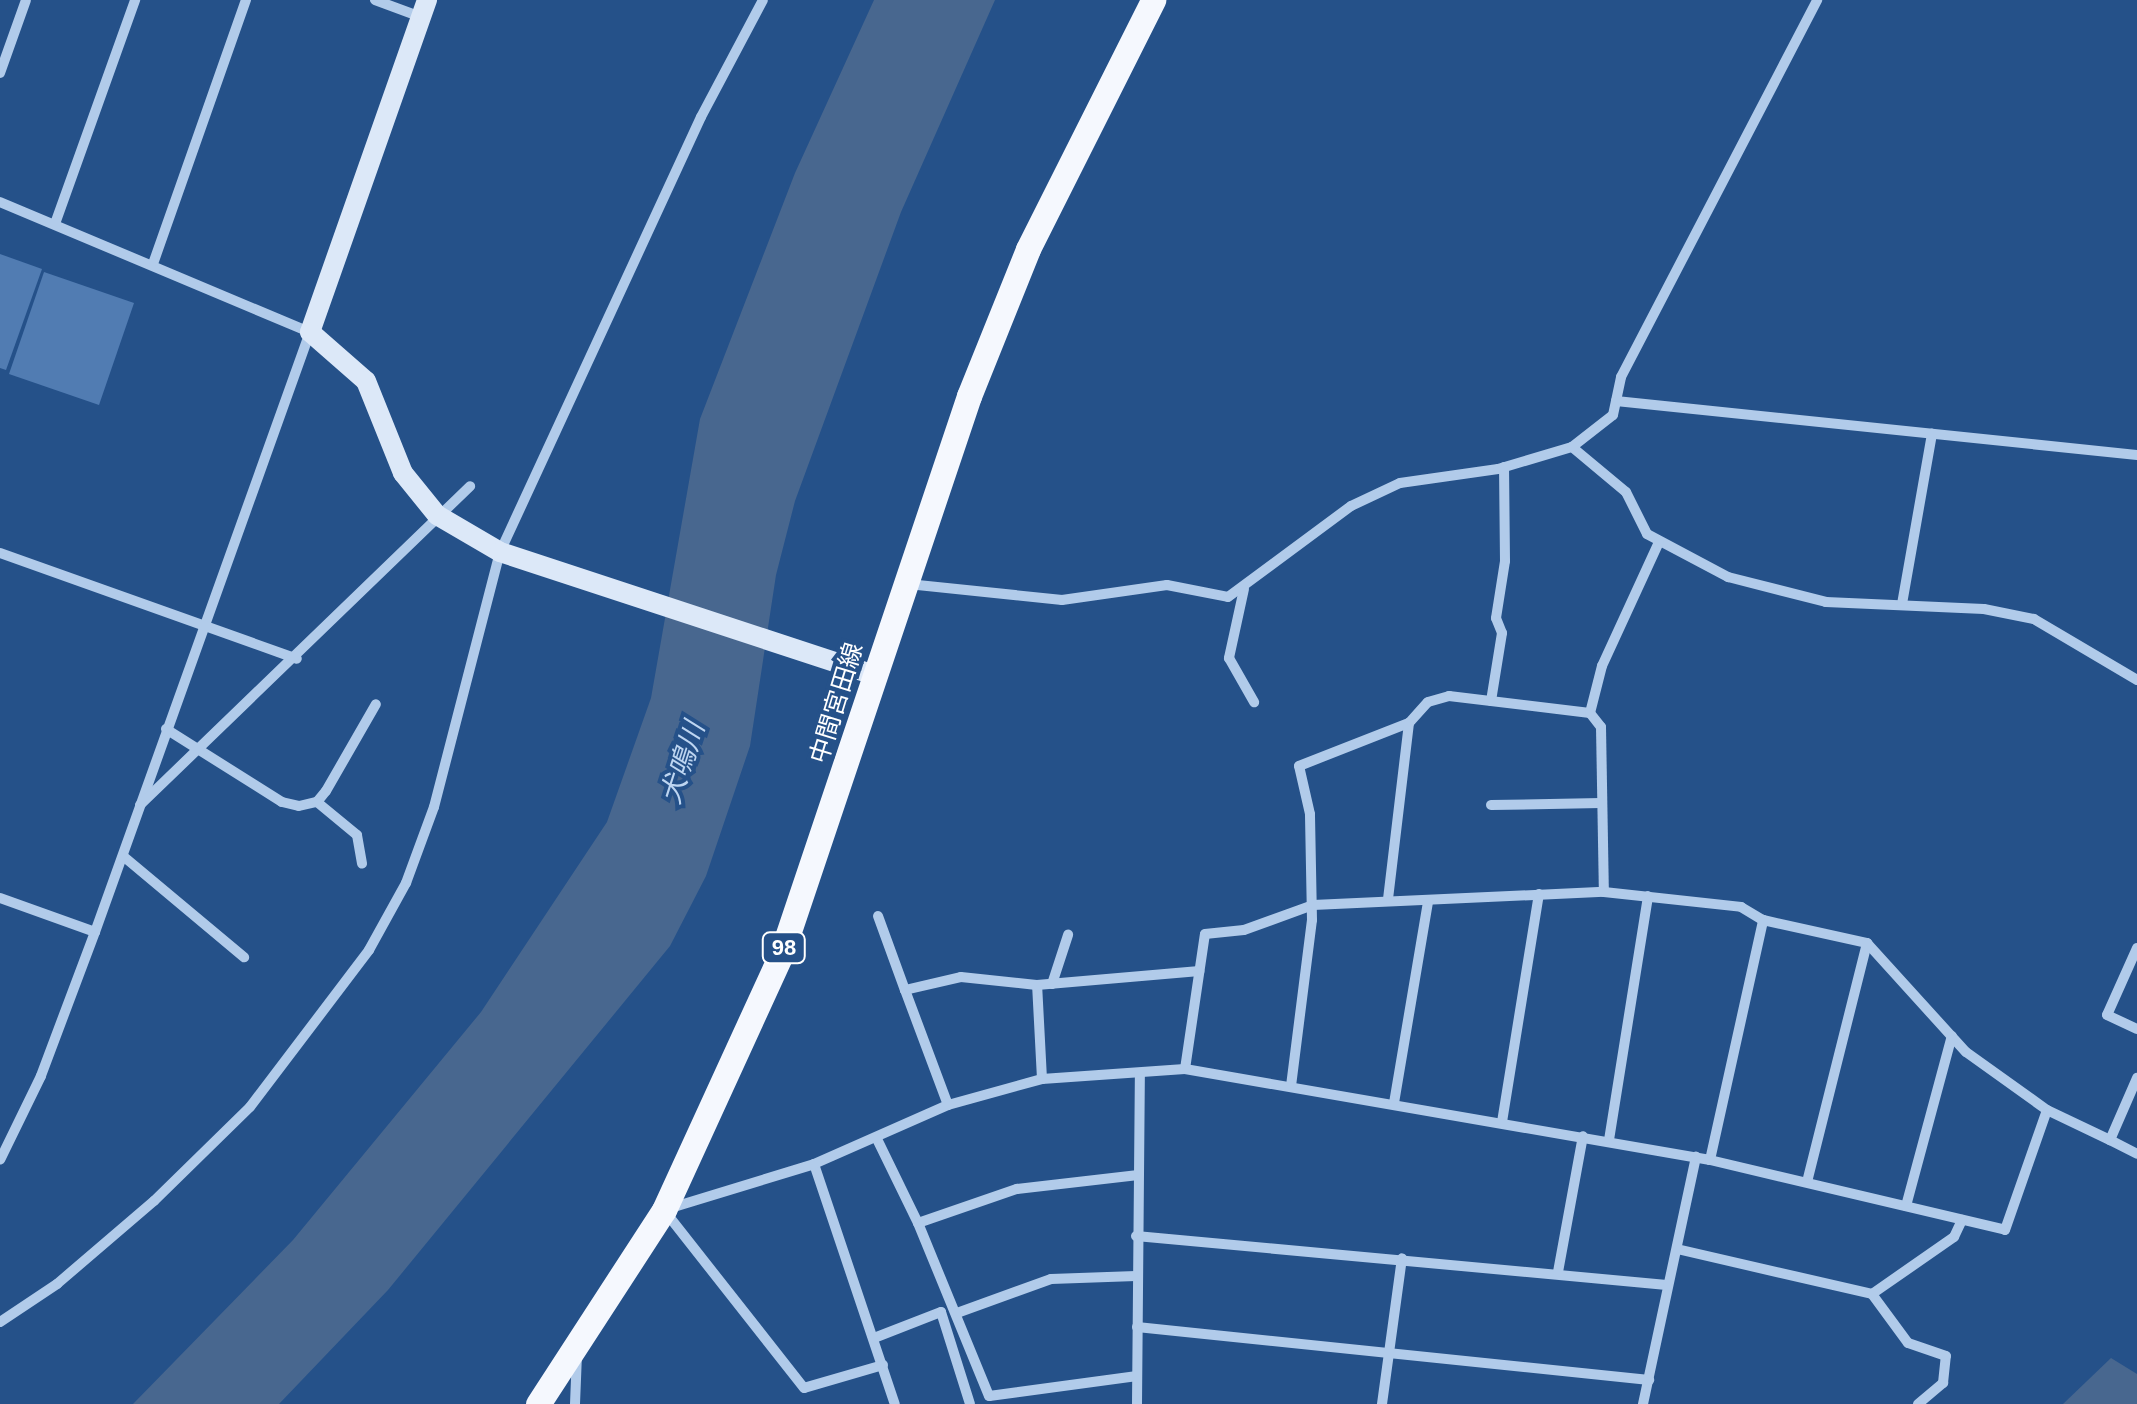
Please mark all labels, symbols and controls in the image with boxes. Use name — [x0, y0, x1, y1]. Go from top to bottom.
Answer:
street label: 中間宮田線 — [803, 639, 869, 767]
water label: 犬鳴川 — [654, 718, 712, 808]
road number: 98 — [762, 931, 806, 965]

